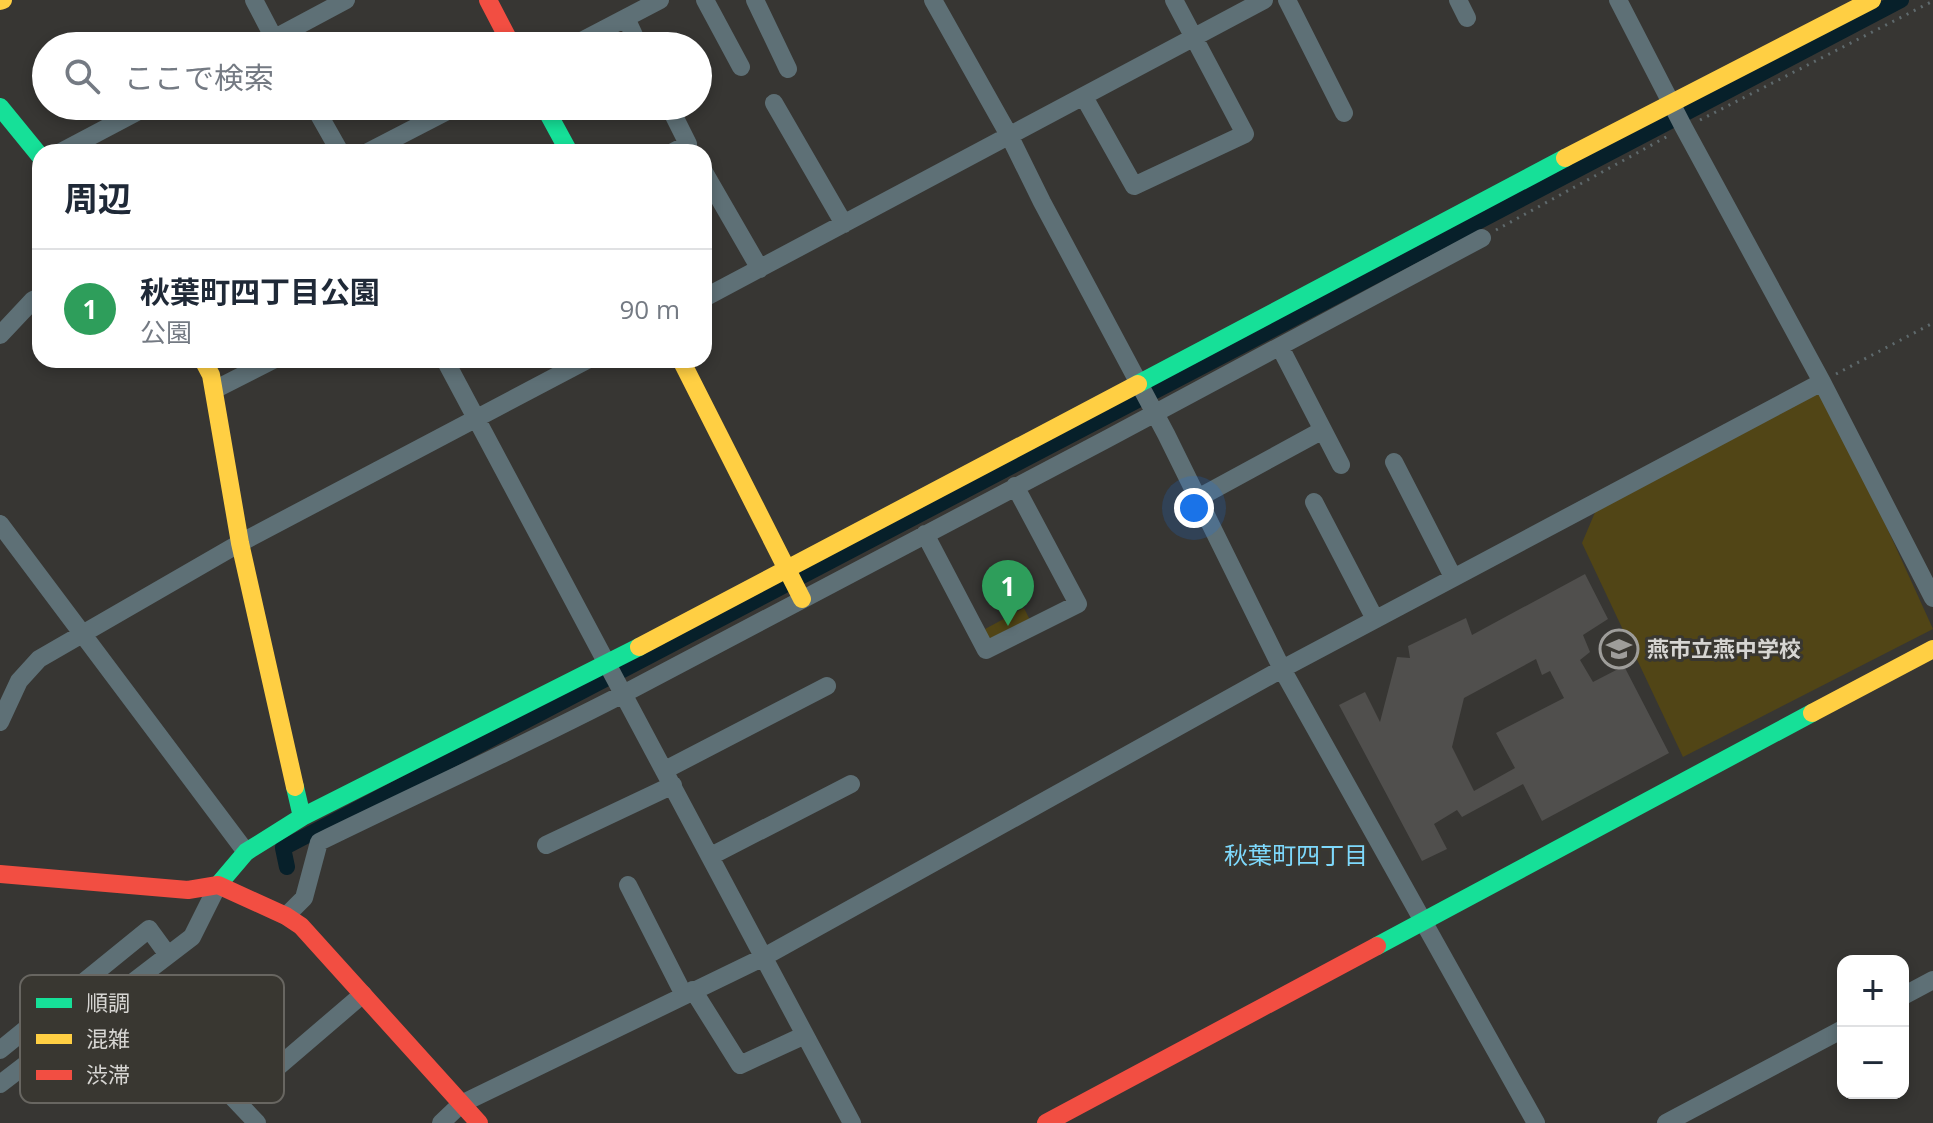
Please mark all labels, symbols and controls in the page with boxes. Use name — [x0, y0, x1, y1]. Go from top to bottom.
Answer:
search box — [32, 32, 712, 120]
icon: search — [60, 54, 104, 98]
text: ここで検索 — [124, 57, 274, 98]
text: 周辺 — [64, 175, 132, 221]
text: 秋葉町四丁目公園 — [140, 271, 380, 312]
text: 1 — [83, 291, 97, 327]
text: 90 m — [619, 291, 680, 327]
text: 公園 — [140, 314, 192, 350]
your location — [1174, 488, 1214, 528]
pin: 1 — [982, 560, 1034, 626]
school or university icon: 燕市立燕中学校 — [1598, 628, 1640, 670]
place label: 燕市立燕中学校 — [1647, 633, 1801, 663]
district label: 秋葉町四丁目 — [1224, 838, 1368, 871]
map controls — [1837, 955, 1909, 1099]
button: + — [1837, 955, 1909, 1027]
legend — [20, 975, 284, 1103]
text: 順調 — [86, 987, 130, 1017]
text: 混雑 — [86, 1023, 130, 1053]
button: − — [1837, 1027, 1909, 1099]
text: 渋滞 — [86, 1059, 130, 1089]

